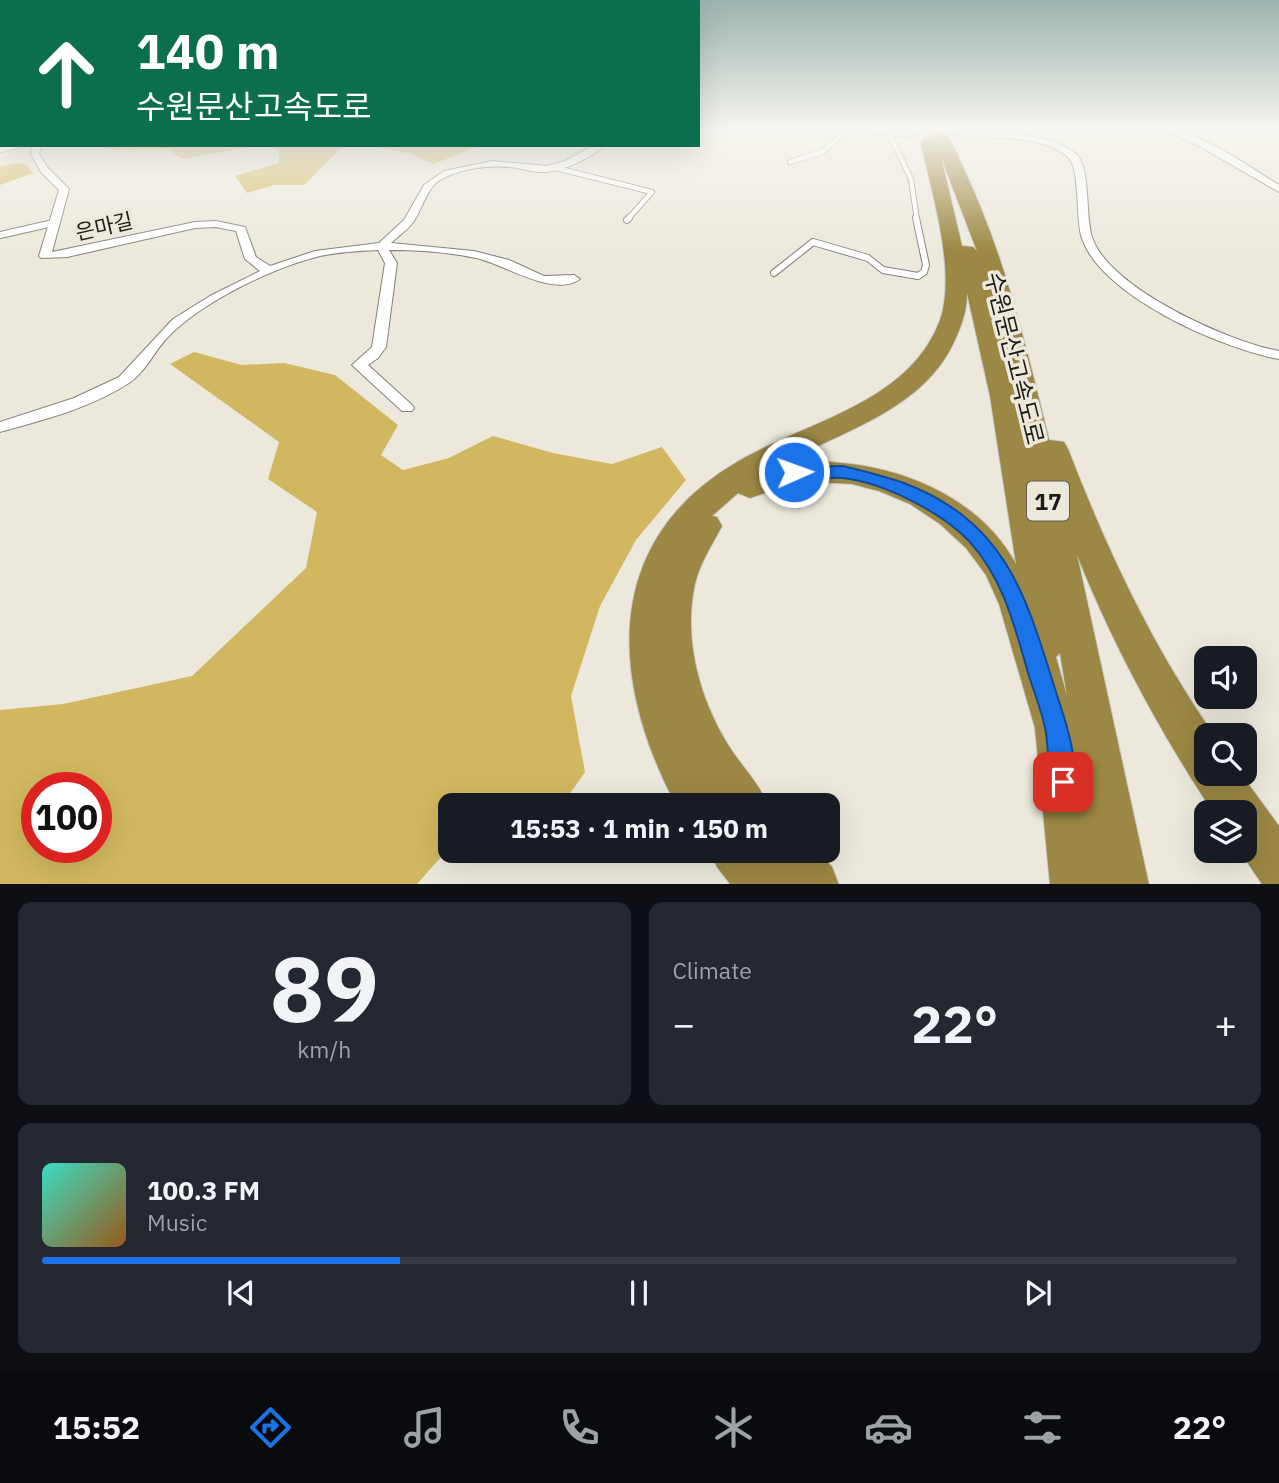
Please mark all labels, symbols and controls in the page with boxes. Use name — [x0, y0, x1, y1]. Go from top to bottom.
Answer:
text: 140 m — [136, 19, 280, 82]
icon: ahead — [21, 28, 112, 119]
text: 수원문산고속도로 — [136, 85, 372, 127]
street label: 은마길 — [73, 206, 135, 246]
street label: 수원문산고속도로 — [978, 268, 1052, 448]
position arrow — [757, 435, 831, 509]
road number: 17 — [1027, 481, 1069, 520]
map controls — [1194, 646, 1257, 863]
button: sound — [1194, 646, 1257, 709]
button: search — [1194, 723, 1257, 786]
pin — [1033, 752, 1093, 812]
icon: arrive — [1044, 763, 1082, 801]
speed limit sign: 100 — [21, 772, 112, 863]
button: layers — [1194, 800, 1257, 863]
text: 15:53 · 1 min · 150 m — [510, 811, 768, 845]
text: 89 — [270, 929, 379, 1047]
text: Climate — [673, 955, 752, 985]
text: 22° — [911, 990, 998, 1057]
text: − — [673, 999, 695, 1048]
text: + — [1214, 999, 1237, 1048]
text: km/h — [297, 1034, 351, 1064]
text: 100.3 FM — [147, 1173, 260, 1207]
text: Music — [147, 1207, 207, 1237]
icon: previous — [222, 1274, 260, 1312]
icon: pause — [620, 1274, 658, 1312]
icon: next — [1019, 1274, 1057, 1312]
icon: directions — [246, 1403, 295, 1452]
icon: music — [400, 1403, 449, 1452]
icon: phone — [555, 1403, 604, 1452]
icon: climate — [709, 1403, 758, 1452]
icon: car — [864, 1403, 913, 1452]
icon: filters — [1018, 1403, 1067, 1452]
text: 15:52 — [53, 1406, 140, 1448]
text: 22° — [1173, 1406, 1226, 1448]

